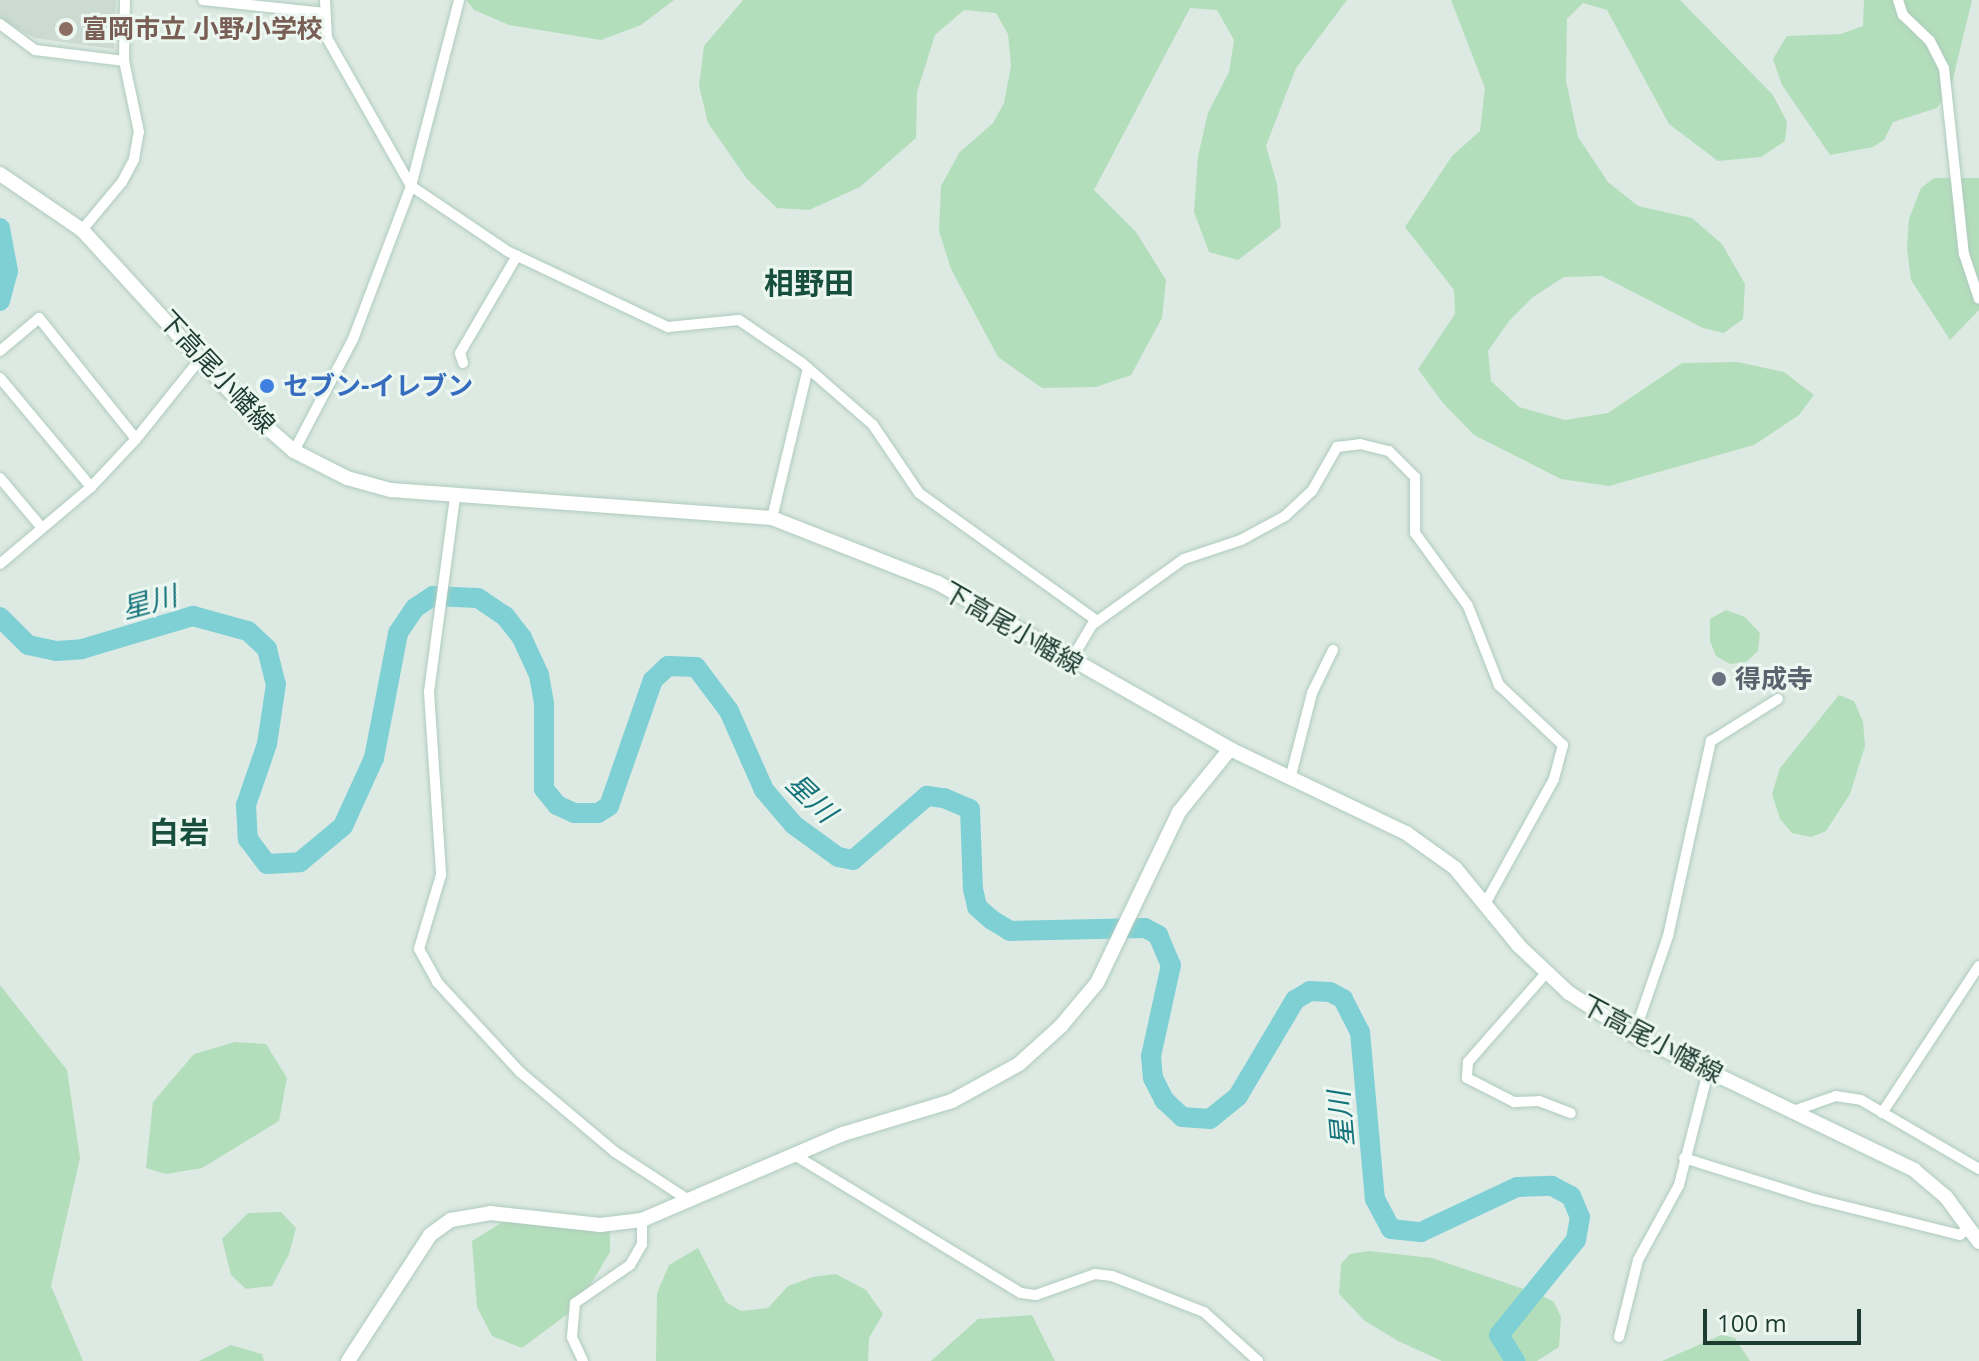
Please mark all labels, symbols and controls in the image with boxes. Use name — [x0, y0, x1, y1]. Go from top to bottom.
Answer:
place label: 富岡市立 小野小学校 — [82, 13, 323, 45]
marker: 富岡市立 小野小学校 — [57, 20, 75, 38]
district label: 相野田 — [764, 265, 854, 301]
street label: 下高尾小幡線 — [152, 304, 282, 440]
place label: セブン-イレブン — [283, 370, 473, 402]
marker: セブン-イレブン — [258, 377, 276, 395]
street label: 下高尾小幡線 — [938, 575, 1088, 681]
water label: 星川 — [118, 578, 180, 624]
place label: 得成寺 — [1735, 663, 1813, 695]
marker: 得成寺 — [1710, 670, 1728, 688]
water label: 星川 — [780, 765, 844, 829]
district label: 白岩 — [149, 814, 209, 850]
street label: 下高尾小幡線 — [1576, 989, 1728, 1089]
water label: 星川 — [1321, 1090, 1359, 1148]
scale bar — [1707, 1293, 1865, 1343]
text: 100 m — [1717, 1306, 1787, 1339]

